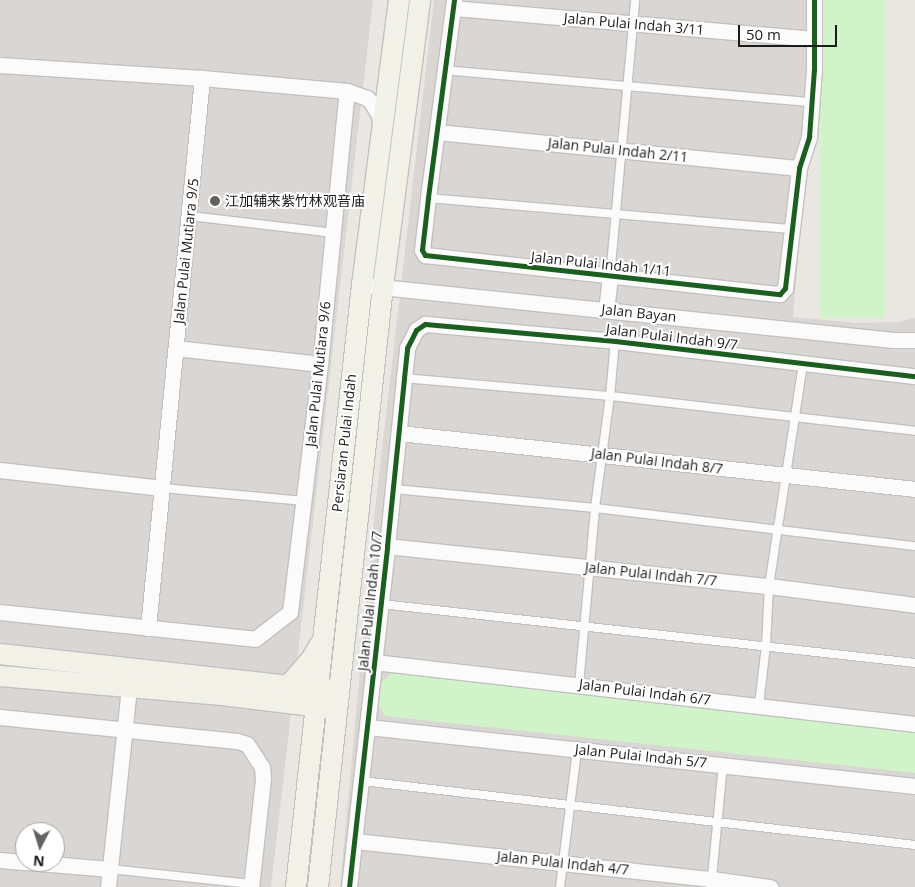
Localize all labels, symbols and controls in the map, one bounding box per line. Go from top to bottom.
street label: Jalan Pulai Indah 3/11 [563,9,705,39]
scale bar [740,15,839,47]
text: 50 m [746,24,781,44]
street label: Jalan Pulai Indah 2/11 [547,134,689,166]
street label: Jalan Pulai Mutiara 9/5 [170,177,202,325]
place label: 江加辅来紫竹林观音庙 [225,193,365,209]
marker: 江加辅来紫竹林观音庙 [209,195,221,207]
street label: Jalan Pulai Indah 1/11 [530,248,672,280]
street label: Jalan Pulai Mutiara 9/6 [302,300,334,448]
street label: Jalan Bayan [601,301,677,325]
street label: Jalan Pulai Indah 9/7 [605,321,739,353]
street label: Persiaran Pulai Indah [328,373,360,513]
street label: Jalan Pulai Indah 8/7 [590,445,724,477]
street label: Jalan Pulai Indah 10/7 [354,530,386,672]
street label: Jalan Pulai Indah 7/7 [584,559,718,589]
street label: Jalan Pulai Indah 6/7 [578,676,712,708]
street label: Jalan Pulai Indah 5/7 [574,741,708,771]
north arrow [15,822,65,872]
street label: Jalan Pulai Indah 4/7 [496,848,630,878]
text: N [32,851,45,871]

